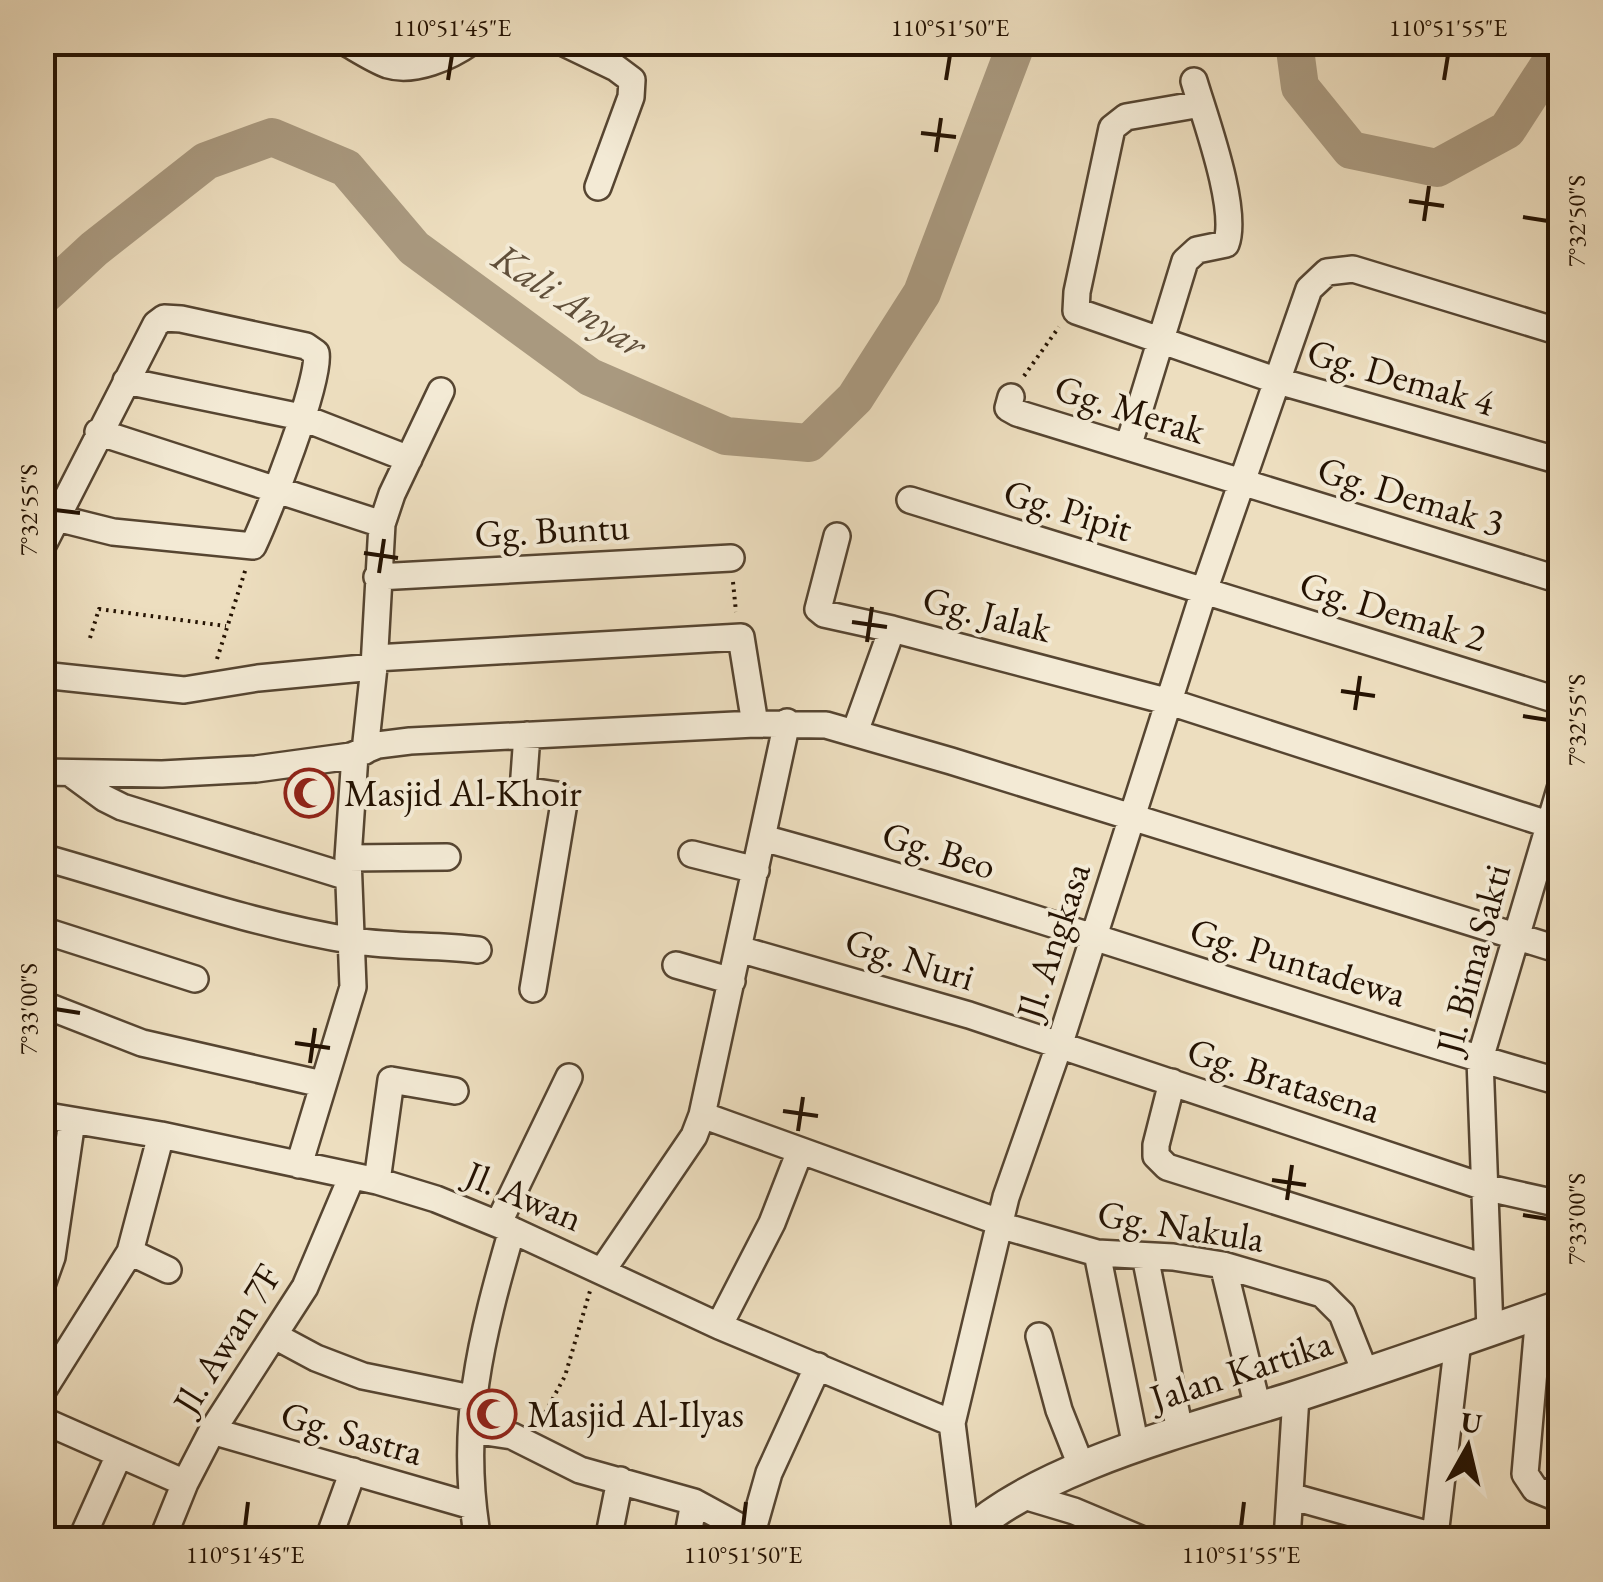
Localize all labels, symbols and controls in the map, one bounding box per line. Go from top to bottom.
text: 110°51'45"E [393,11,511,43]
text: 110°51'50"E [891,11,1009,43]
text: 110°51'55"E [1389,11,1507,43]
text: 7°32'50"S [1560,175,1592,267]
water label: Kali Anyar [482,230,659,370]
street label: Gg. Demak 4 [1302,326,1501,427]
street label: Gg. Merak [1049,362,1212,455]
street label: Gg. Demak 3 [1312,444,1510,547]
text: 7°32'55"S [12,464,44,556]
street label: Gg. Pipit [998,467,1138,552]
street label: Gg. Buntu [473,501,631,558]
street label: Gg. Demak 2 [1294,559,1492,662]
street label: Gg. Jalak [918,574,1058,653]
text: 7°32'55"S [1560,674,1592,766]
mosque icon: Masjid Al-Khoir [283,767,335,819]
place label: Masjid Al-Khoir [344,768,582,817]
street label: Gg. Beo [876,809,1002,890]
street label: Jl. Angkasa [1003,856,1101,1028]
street label: Jl. Bima Sakti [1423,859,1521,1062]
street label: Gg. Puntadewa [1184,905,1413,1018]
street label: Gg. Nuri [840,916,981,1001]
text: 7°33'00"S [12,963,44,1055]
street label: Gg. Bratasena [1181,1025,1388,1134]
street label: Jl. Awan [455,1148,590,1242]
text: 7°33'00"S [1560,1173,1592,1265]
street label: Gg. Nakula [1094,1188,1269,1263]
street label: Jl. Awan 7F [160,1255,292,1425]
street label: Jalan Kartika [1141,1317,1339,1423]
mosque icon: Masjid Al-Ilyas [466,1388,518,1440]
street label: Gg. Sastra [275,1389,430,1476]
place label: Masjid Al-Ilyas [527,1389,744,1438]
north arrow [1418,1397,1518,1497]
text: U [1459,1403,1484,1442]
text: 110°51'45"E [186,1538,304,1570]
text: 110°51'50"E [684,1538,802,1570]
text: 110°51'55"E [1182,1538,1300,1570]

